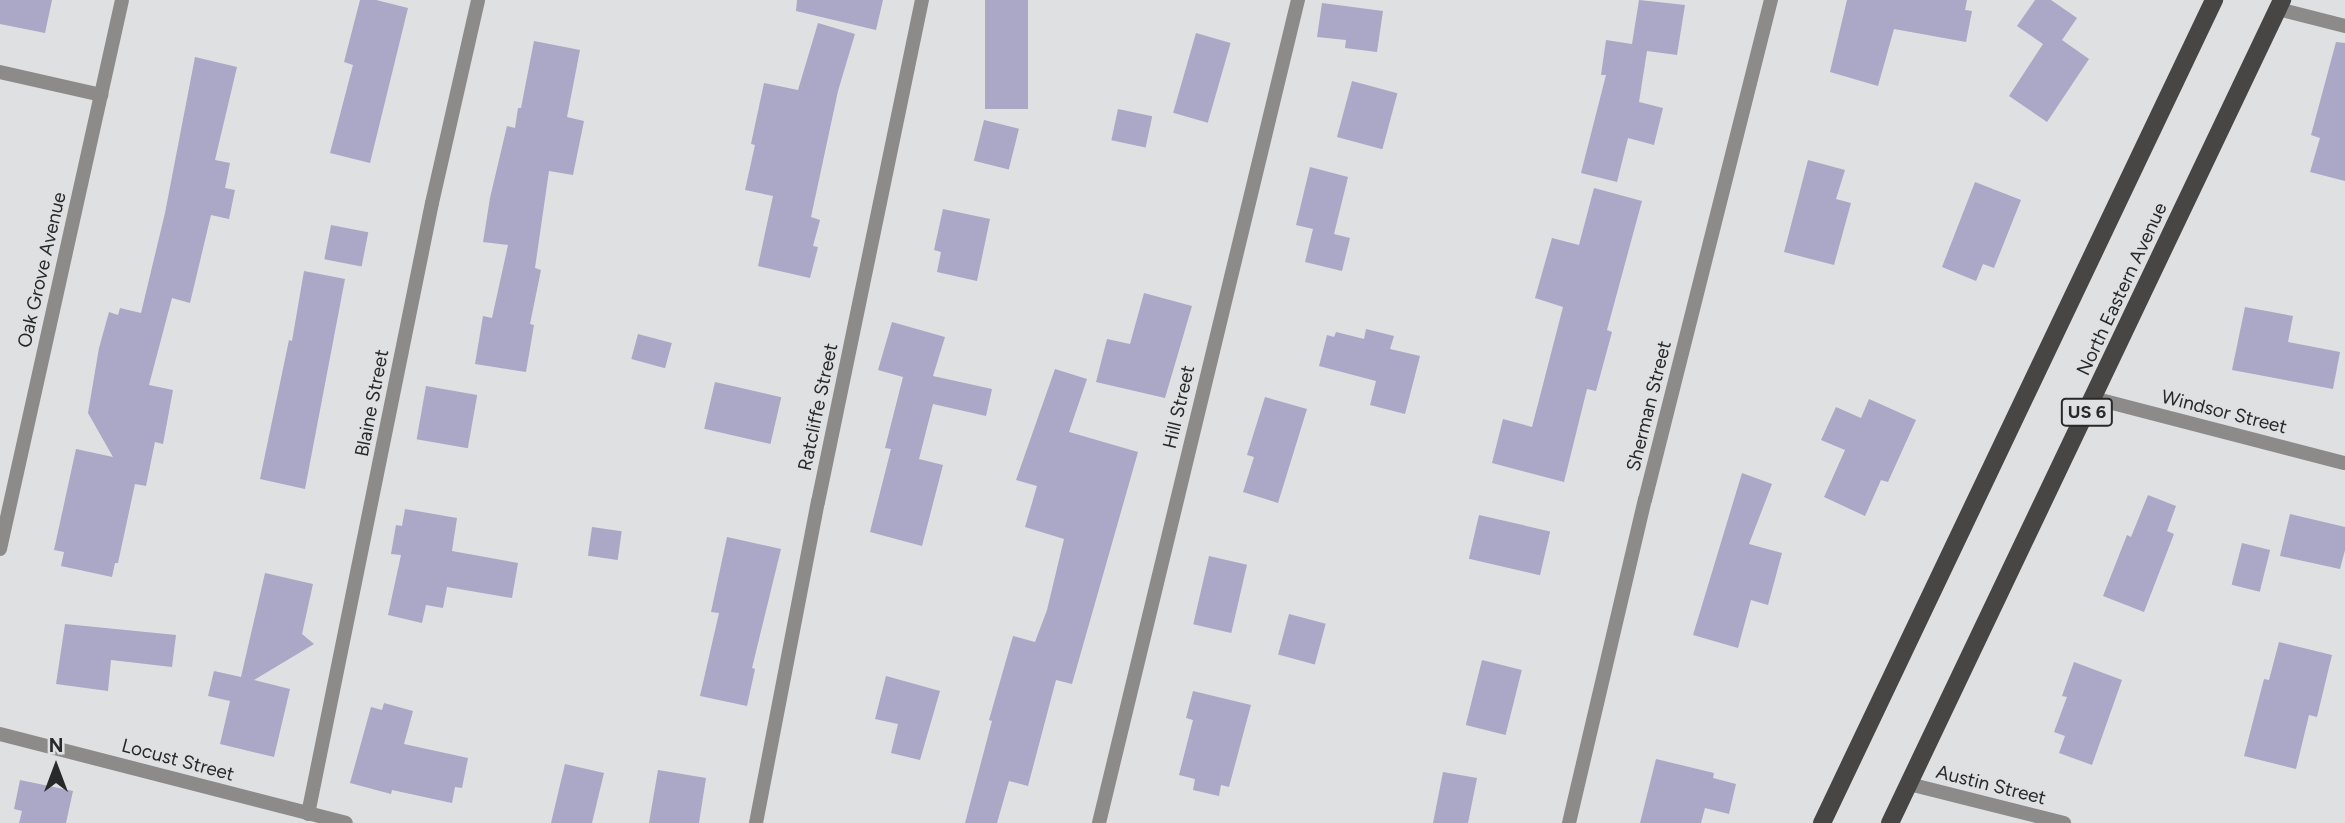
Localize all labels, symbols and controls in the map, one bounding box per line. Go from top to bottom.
street label: Oak Grove Avenue [13,190,71,350]
street label: North Eastern Avenue [2072,199,2172,379]
street label: Sherman Street [1622,339,1676,473]
street label: Ratcliffe Street [793,341,843,473]
street label: Blaine Street [350,347,394,459]
street label: Hill Street [1158,363,1200,451]
street label: Windsor Street [2159,385,2289,439]
road number: US 6 [2061,398,2113,426]
north arrow [21,732,91,802]
text: N [49,734,63,757]
street label: Locust Street [119,734,237,786]
street label: Austin Street [1934,760,2048,810]

